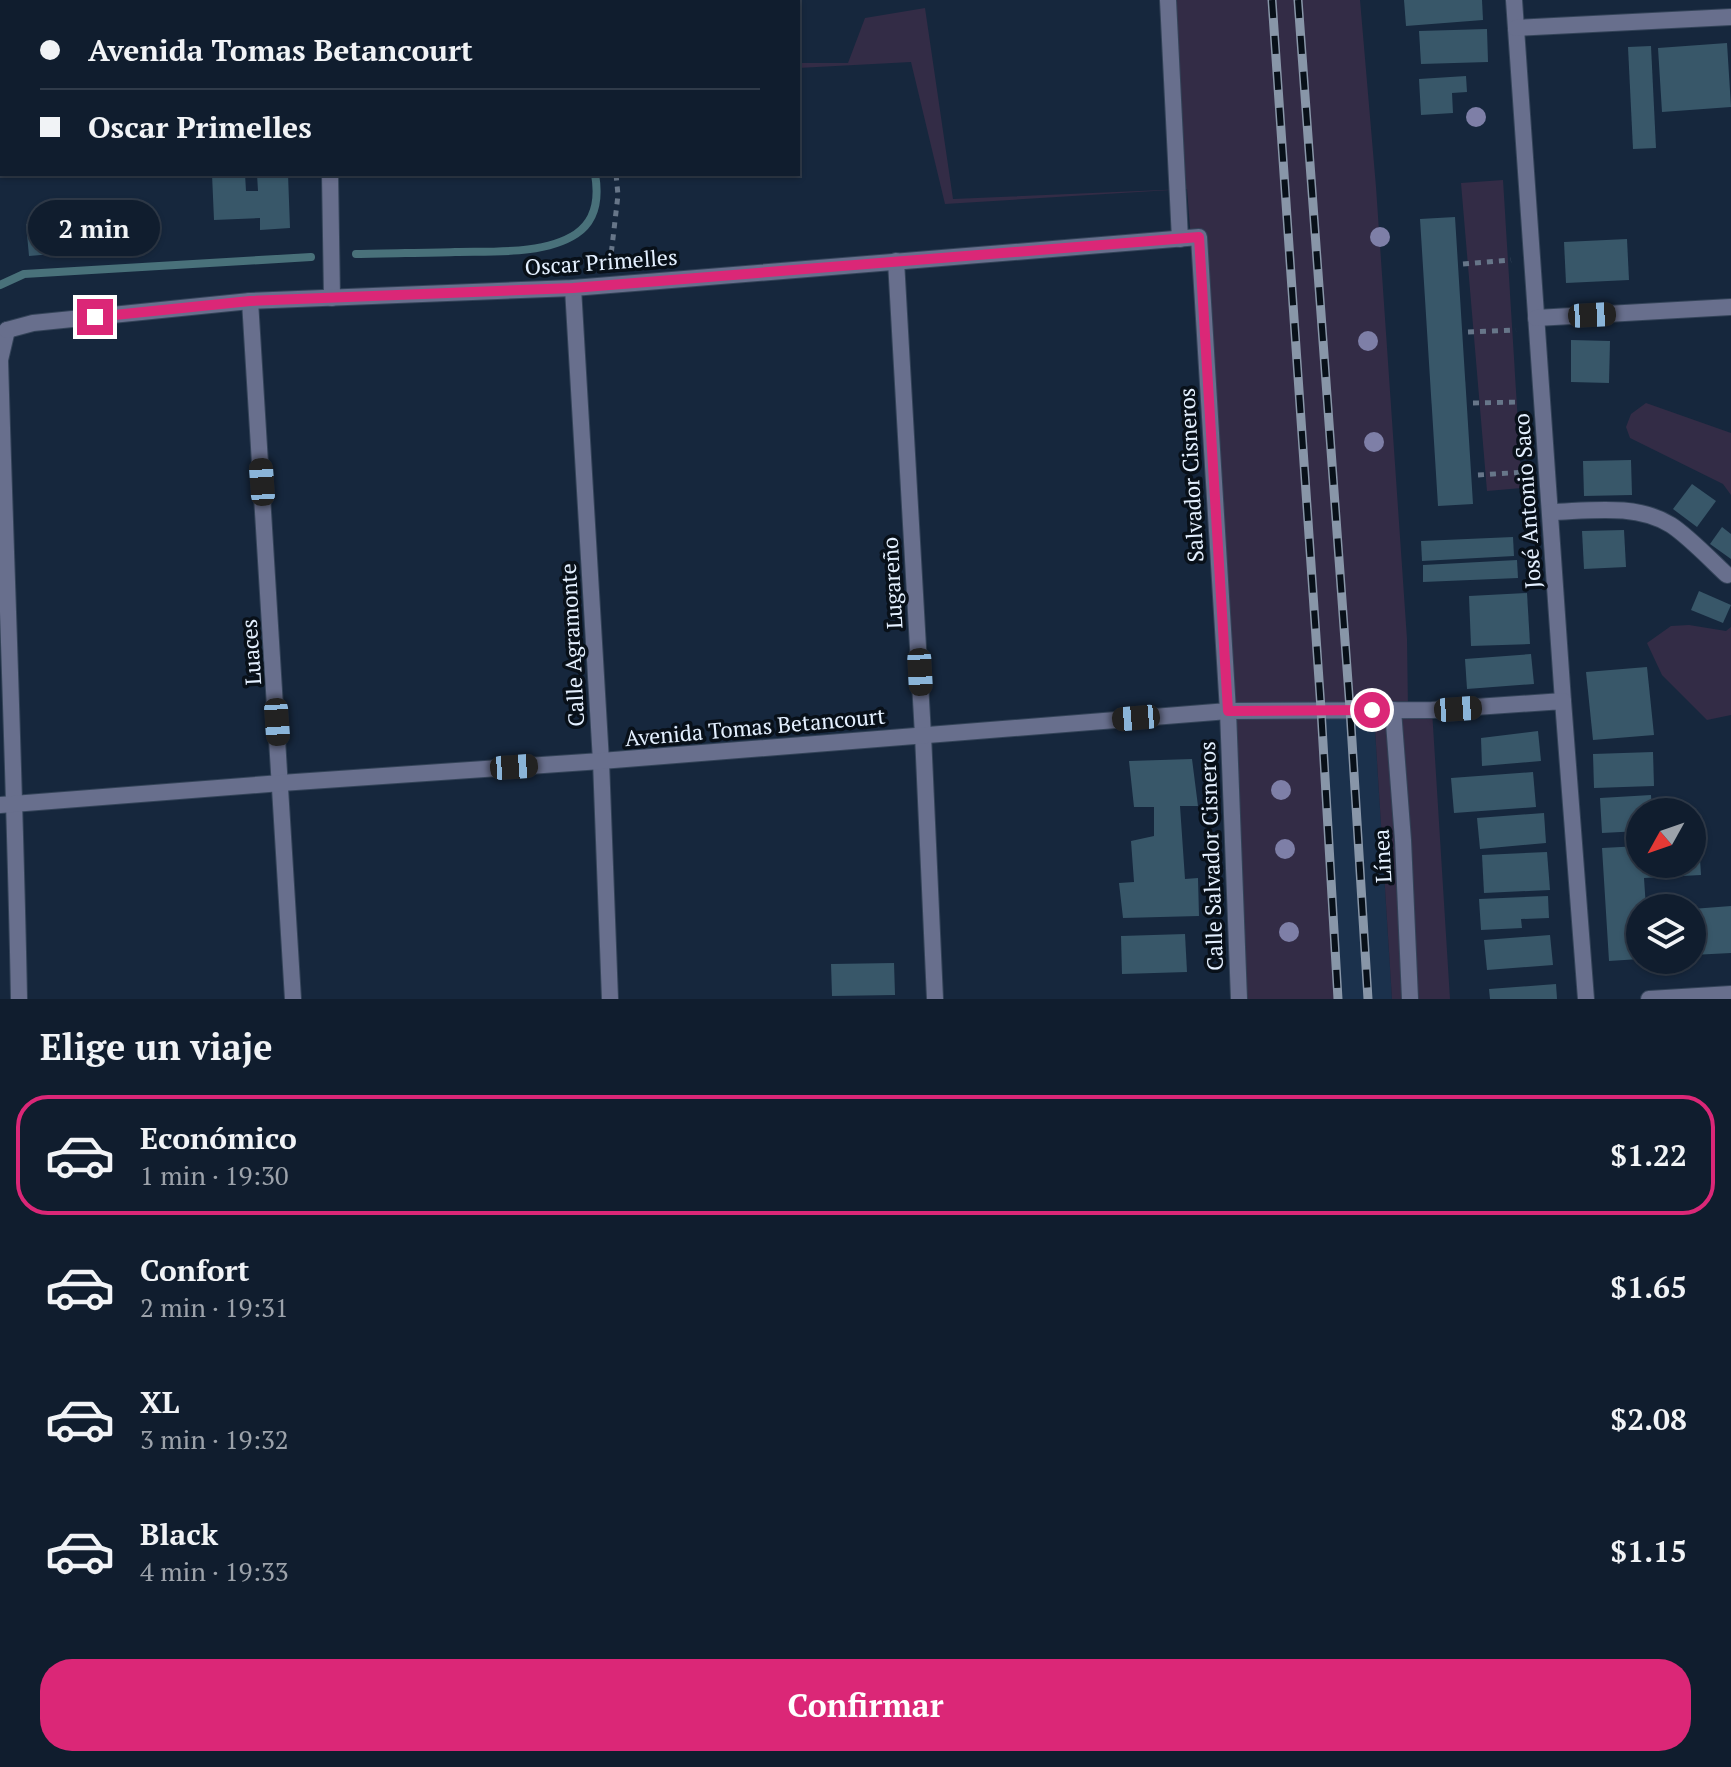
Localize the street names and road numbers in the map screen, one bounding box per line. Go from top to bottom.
street label: Oscar Primelles [524,242,678,281]
street label: Salvador Cisneros [1171,387,1210,563]
street label: José Antonio Saco [1506,412,1547,590]
street label: Lugareño [875,536,908,630]
street label: Calle Agramonte [553,563,590,727]
street label: Luaces [234,618,267,686]
street label: Avenida Tomas Betancourt [624,701,886,752]
street label: Calle Salvador Cisneros [1192,741,1229,971]
street label: Línea [1366,828,1397,884]

